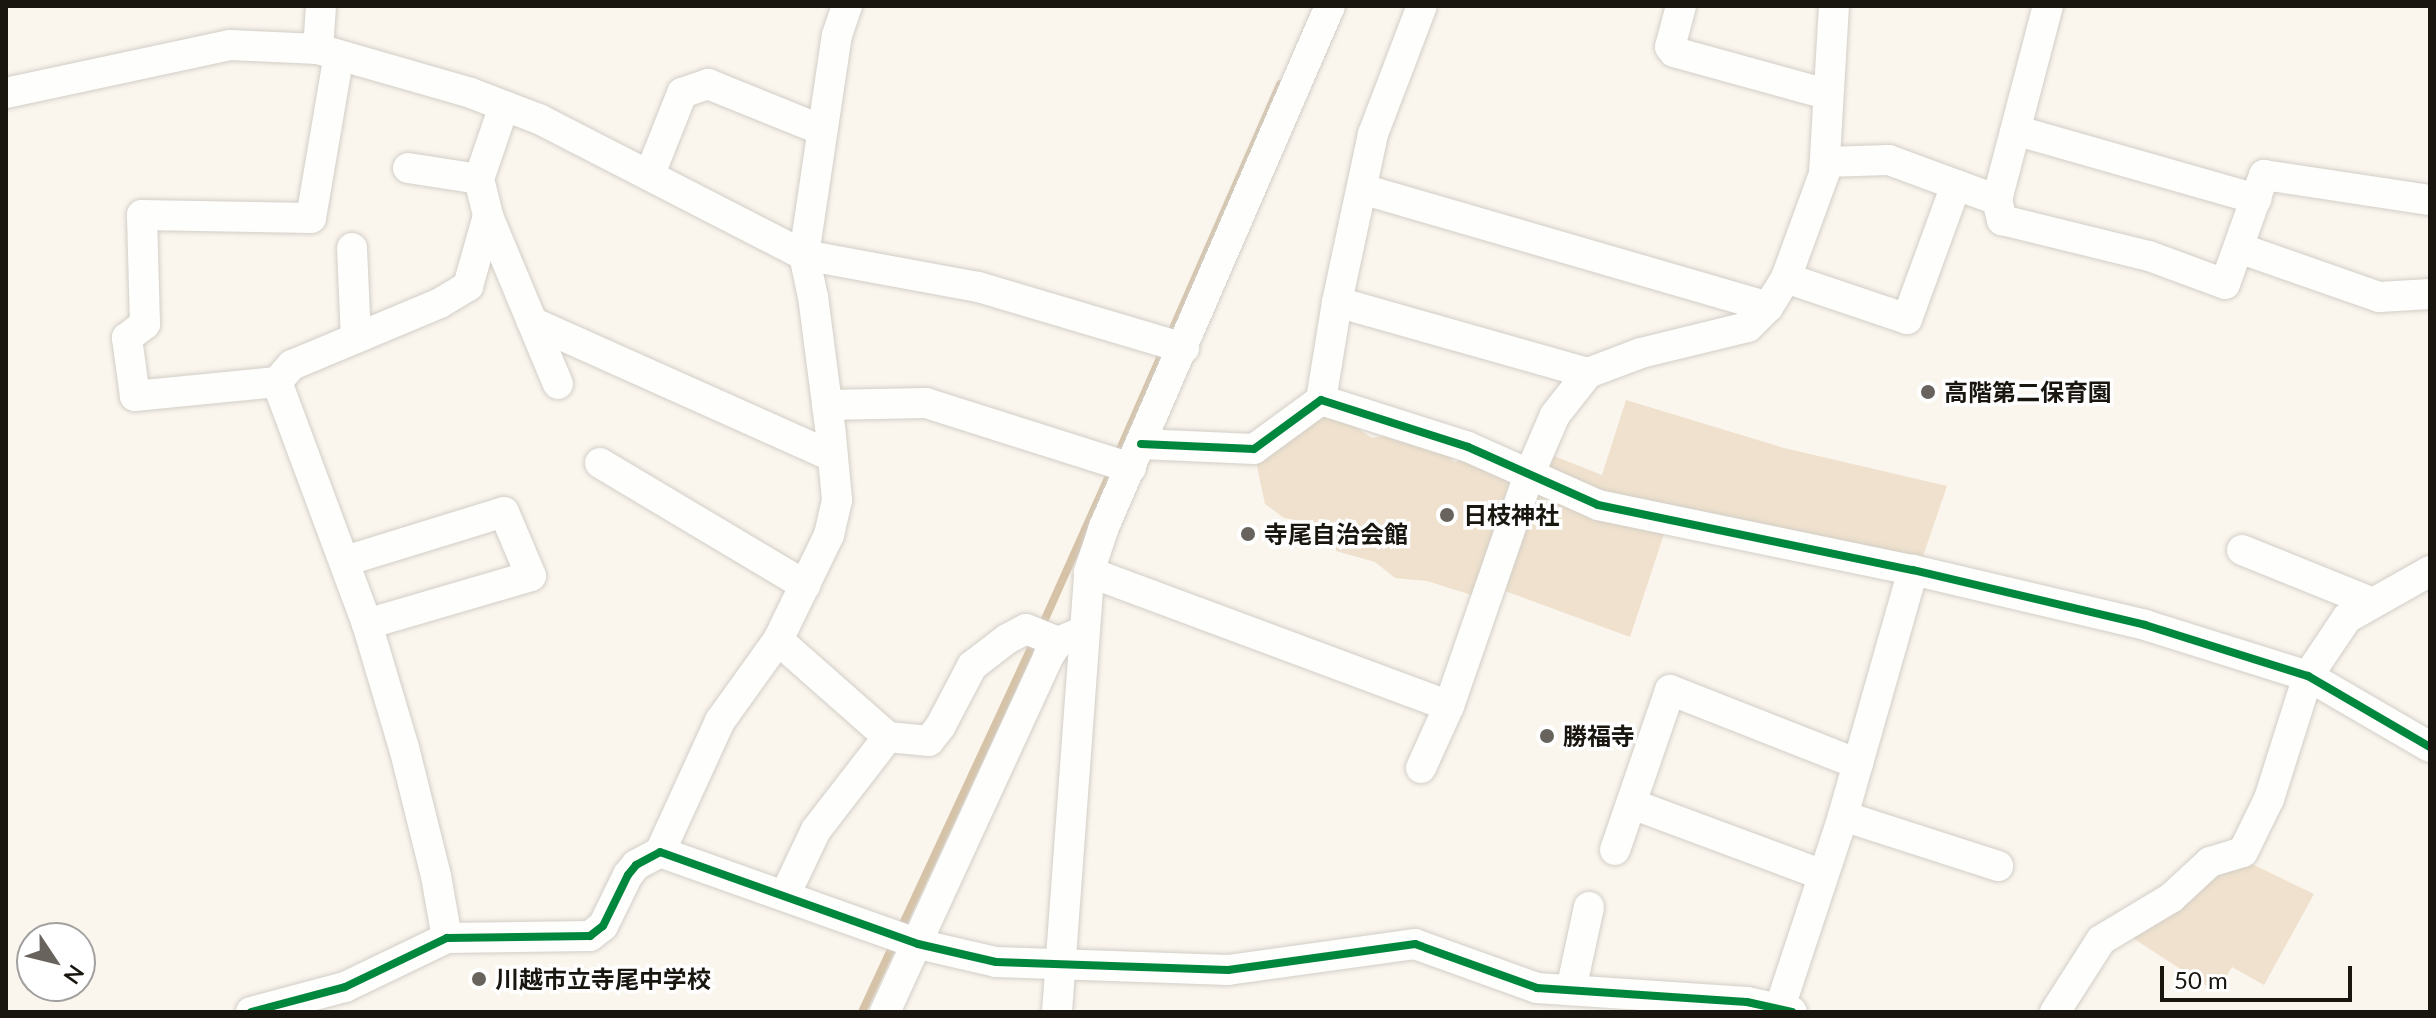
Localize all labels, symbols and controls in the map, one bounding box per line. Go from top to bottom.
place label: 高階第二保育園 [1944,378,2112,406]
marker: 高階第二保育園 [1919,383,1937,401]
place label: 日枝神社 [1463,501,1559,529]
marker: 日枝神社 [1438,506,1456,524]
place label: 寺尾自治会館 [1264,520,1408,548]
marker: 寺尾自治会館 [1239,525,1257,543]
place label: 勝福寺 [1563,722,1635,750]
marker: 勝福寺 [1538,727,1556,745]
north arrow [16,922,96,1002]
scale bar [2164,950,2356,1000]
text: N [59,960,90,990]
place label: 川越市立寺尾中学校 [495,965,711,993]
text: 50 m [2174,965,2228,994]
marker: 川越市立寺尾中学校 [470,970,488,988]

